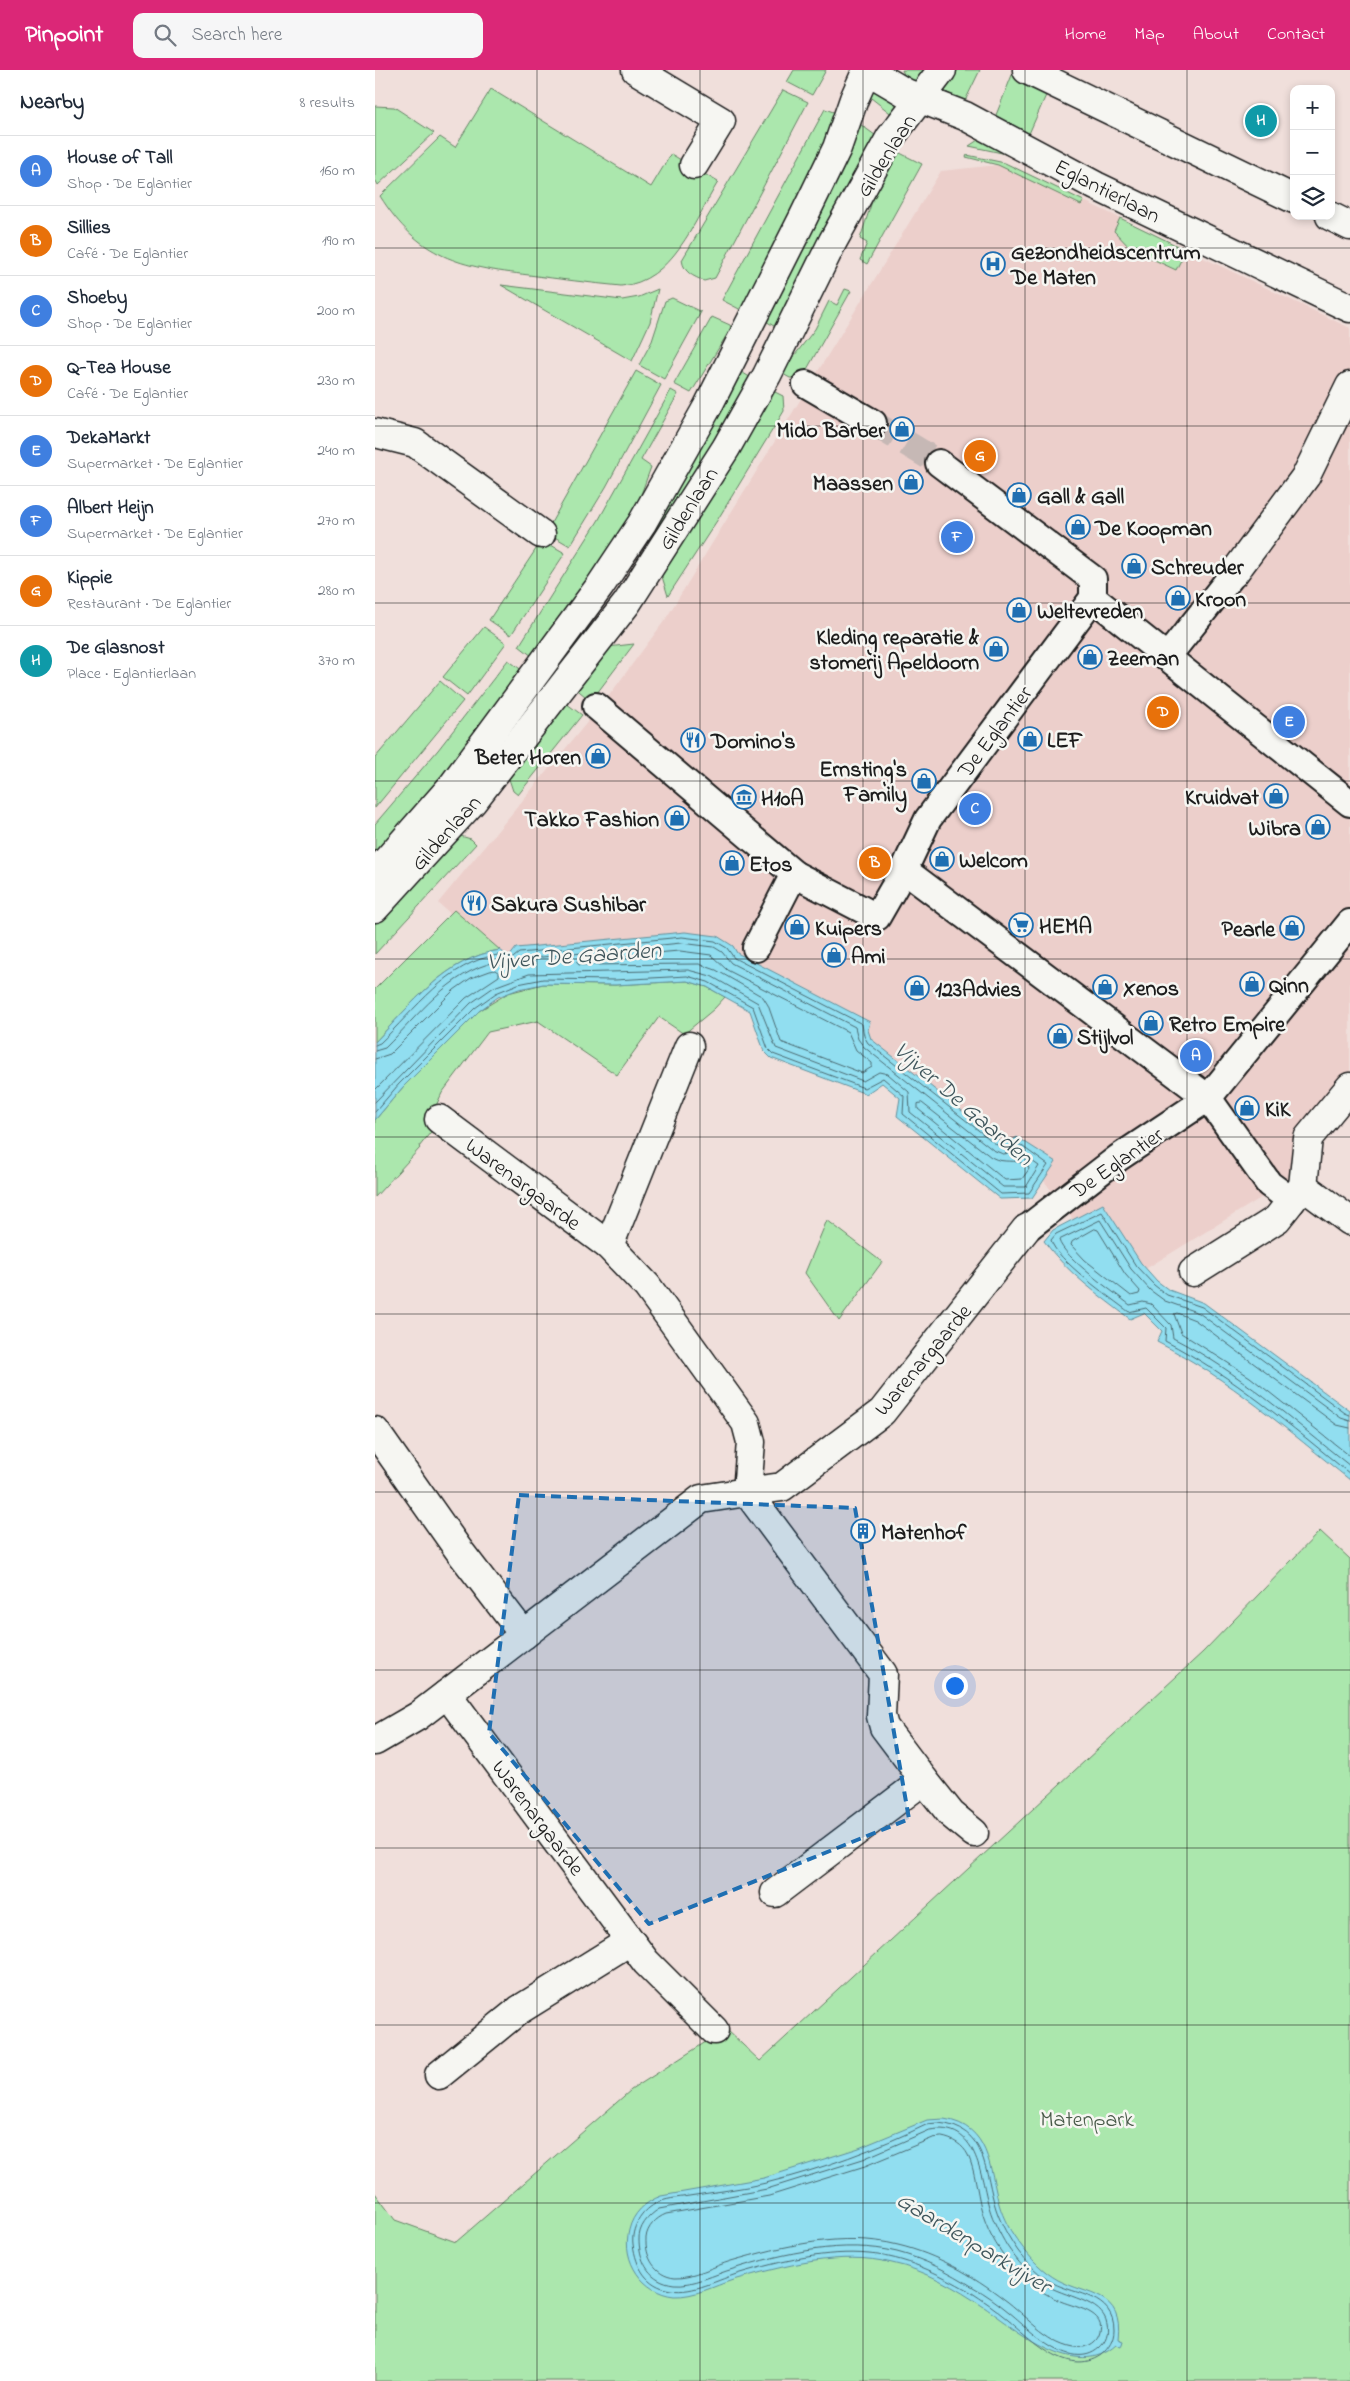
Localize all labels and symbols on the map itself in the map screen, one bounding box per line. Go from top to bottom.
pin: H [1245,102,1277,140]
street label: Gildenlaan [849,109,926,204]
street label: Eglantierlaan [1048,152,1165,234]
place label: Gezondheidscentrum De Maten [1010,238,1201,295]
hospital icon: Gezondheidscentrum De Maten [980,251,1006,277]
place label: Mido Barber [777,416,886,448]
shop icon: Mido Barber [889,416,915,442]
pin: G [964,437,996,475]
street label: Gildenlaan [651,462,728,557]
place label: Maassen [813,469,893,501]
shop icon: Maassen [898,469,924,495]
shop icon: Gall & Gall [1006,482,1032,508]
place label: Gall & Gall [1037,482,1124,514]
shop icon: De Koopman [1065,514,1091,540]
place label: De Koopman [1094,514,1212,546]
pin: F [941,518,973,556]
shop icon: Schreuder [1121,553,1147,579]
place label: Schreuder [1151,553,1245,585]
shop icon: Kroon [1165,585,1191,611]
place label: Kroon [1195,585,1246,617]
shop icon: Weltevreden [1006,597,1032,623]
place label: Weltevreden [1037,597,1143,629]
place label: Kleding reparatie & stomerij Apeldoorn [809,623,980,680]
shop icon: Kleding reparatie & stomerij Apeldoorn [983,636,1009,662]
shop icon: Zeeman [1077,644,1103,670]
place label: Zeeman [1107,644,1179,676]
street label: De Eglantier [950,680,1043,787]
pin: D [1147,693,1179,731]
pin: E [1273,703,1305,741]
shop icon: LEF [1017,726,1043,752]
place label: LEF [1047,726,1083,758]
restaurant icon: Domino's [680,727,706,753]
place label: Domino's [710,727,795,759]
place label: Beter Horen [474,743,581,775]
shop icon: Beter Horen [585,743,611,769]
place label: Ernsting's Family [819,755,907,813]
shop icon: Ernsting's Family [911,768,937,794]
place label: Kruidvat [1185,783,1260,815]
shop icon: Kruidvat [1263,783,1289,809]
museum icon: H10A [731,784,757,810]
place label: H10A [761,784,804,816]
street label: Gildenlaan [404,789,490,879]
pin: C [959,790,991,828]
place label: Takko Fashion [524,805,659,837]
shop icon: Takko Fashion [664,805,690,831]
place label: Wibra [1249,814,1301,846]
shop icon: Wibra [1305,814,1331,840]
pin: B [859,844,891,882]
shop icon: Welcom [929,846,955,872]
place label: Welcom [959,846,1028,878]
shop icon: Etos [719,850,745,876]
place label: Etos [749,850,792,882]
restaurant icon: Sakura Sushibar [461,890,487,916]
place label: Sakura Sushibar [491,890,647,922]
supermarket icon: HEMA [1008,912,1034,938]
place label: HEMA [1039,912,1092,944]
shop icon: Kuipers [784,914,810,940]
place label: Kuipers [815,914,882,946]
place label: Pearle [1221,915,1276,947]
shop icon: Pearle [1279,915,1305,941]
water label: Vijver De Gaarden [486,934,664,981]
shop icon: Ami [821,942,847,968]
place label: Ami [851,942,886,974]
shop icon: Qinn [1239,971,1265,997]
place label: Qinn [1269,971,1309,1003]
shop icon: Xenos [1092,974,1118,1000]
place label: Xenos [1123,974,1179,1006]
shop icon: 123Advies [904,975,930,1001]
place label: 123Advies [935,975,1021,1007]
shop icon: Retro Empire [1138,1010,1164,1036]
place label: Retro Empire [1169,1010,1286,1042]
shop icon: Stijlvol [1047,1023,1073,1049]
place label: Stijlvol [1077,1023,1134,1055]
water label: Vijver De Gaarden [885,1034,1041,1176]
pin: A [1180,1037,1212,1075]
shop icon: KiK [1234,1095,1260,1121]
place label: KiK [1265,1095,1292,1127]
street label: De Eglantier [1063,1120,1172,1210]
street label: Warenargaarde [457,1131,587,1241]
street label: Warenargaarde [868,1298,982,1425]
building icon: Matenhof [850,1518,876,1544]
place label: Matenhof [881,1518,967,1550]
your location [942,1673,968,1699]
street label: Warenargaarde [482,1754,591,1884]
park label: Matenpark [1040,2105,1134,2137]
water label: Gaardenparkvijver [889,2184,1059,2306]

